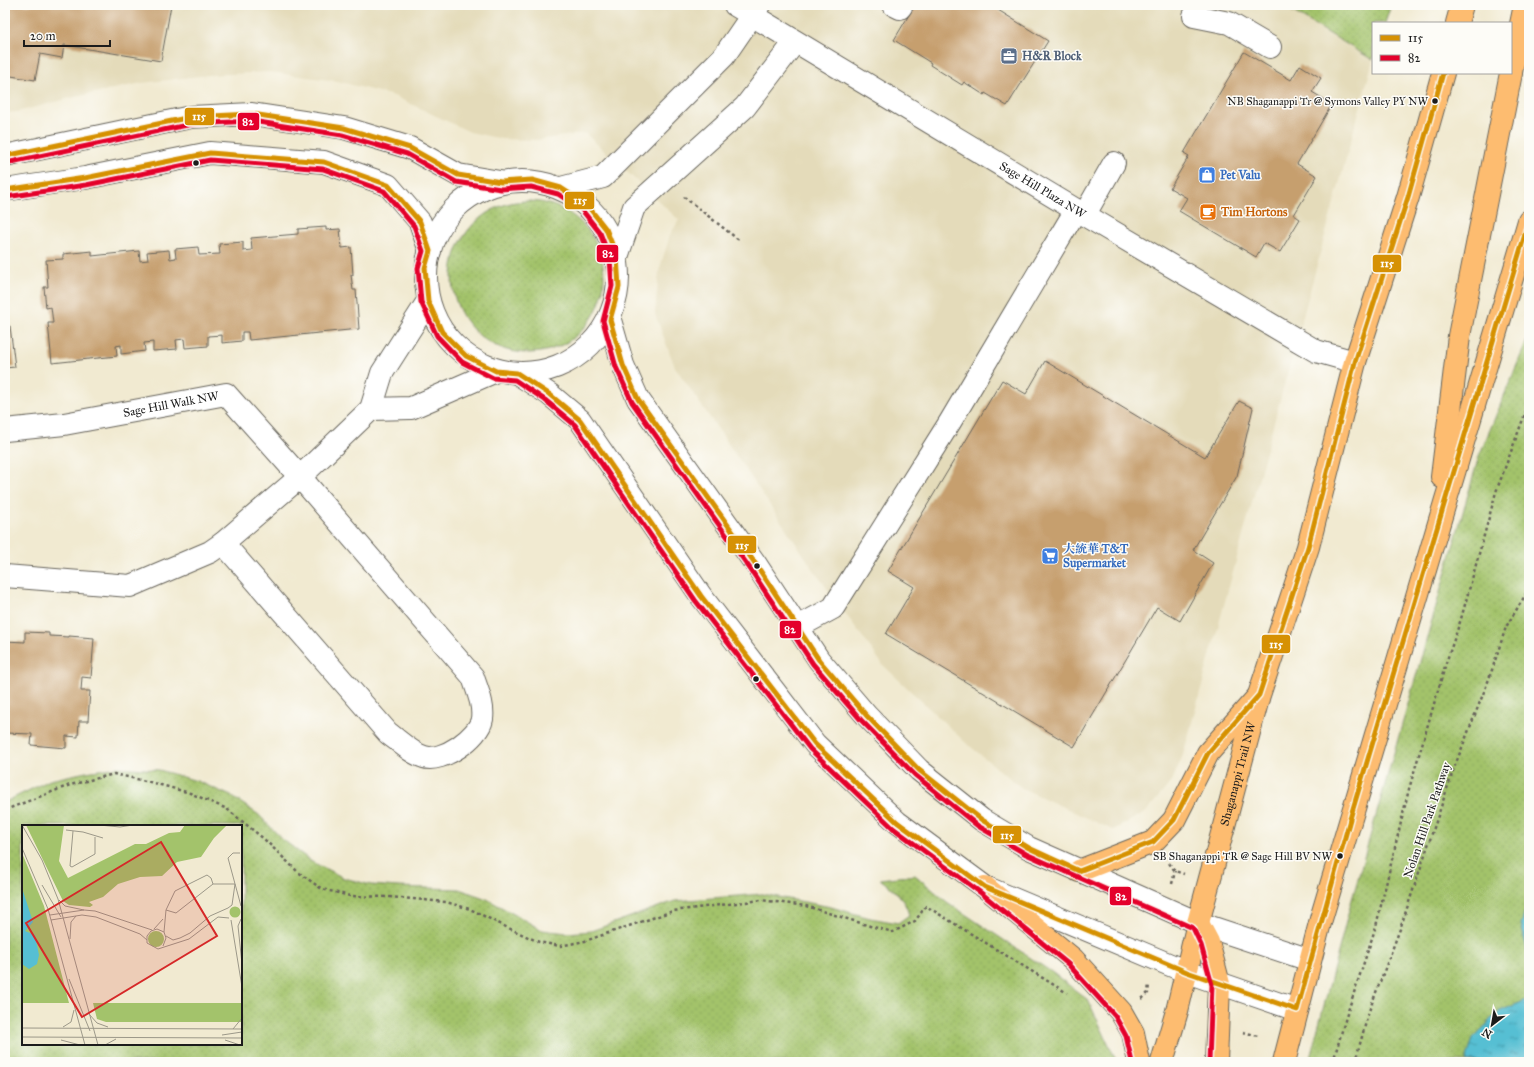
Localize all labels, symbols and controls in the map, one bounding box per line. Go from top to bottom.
scale bar [24,22,110,48]
legend [1372,22,1512,74]
text: 20 m [30,29,56,43]
text: 115 [1408,31,1423,45]
office icon: H&R Block [999,46,1019,66]
place label: H&R Block [1022,49,1082,63]
text: 82 [1408,51,1420,65]
place label: NB Shaganappi Tr @ Symons Valley PY NW [1227,95,1429,108]
marker: NB Shaganappi Tr @ Symons Valley PY NW [1430,96,1440,106]
line badge: 115 [184,107,215,126]
text: 115 [192,110,207,123]
line badge: 82 [237,112,260,131]
text: 82 [242,115,254,128]
unlabelled marker [191,158,201,168]
street label: Sage Hill Plaza NW [997,159,1089,221]
shop icon: Pet Valu [1197,165,1217,185]
place label: Pet Valu [1220,168,1261,182]
line badge: 115 [564,191,595,210]
text: 115 [573,194,588,207]
cafe icon: Tim Hortons [1198,202,1218,222]
place label: Tim Hortons [1220,205,1288,219]
line badge: 82 [596,244,619,263]
text: 82 [602,247,614,260]
line badge: 115 [1372,254,1402,273]
text: 115 [1380,257,1395,270]
street label: Sage Hill Walk NW [122,388,220,420]
line badge: 115 [727,535,757,554]
text: 115 [735,539,750,552]
place label: 大統華 T&T Supermarket [1063,542,1129,571]
supermarket icon: 大統華 T&T Supermarket [1040,546,1060,566]
unlabelled marker [752,561,762,571]
line badge: 82 [779,620,802,639]
text: 82 [784,623,796,636]
line badge: 115 [1261,634,1291,654]
text: 115 [1269,638,1284,651]
unlabelled marker [751,674,761,684]
street label: Shaganappi Trail NW [1217,720,1259,827]
street label: Nolan Hill Park Pathway [1401,760,1453,880]
inset map [22,825,242,1045]
line badge: 115 [992,825,1022,844]
text: 115 [1000,829,1015,842]
place label: SB Shaganappi TR @ Sage Hill BV NW [1153,850,1333,863]
marker: SB Shaganappi TR @ Sage Hill BV NW [1335,851,1345,861]
line badge: 82 [1109,886,1132,906]
text: 82 [1115,890,1127,903]
north arrow [1472,1005,1512,1045]
text: N [1479,1025,1494,1041]

